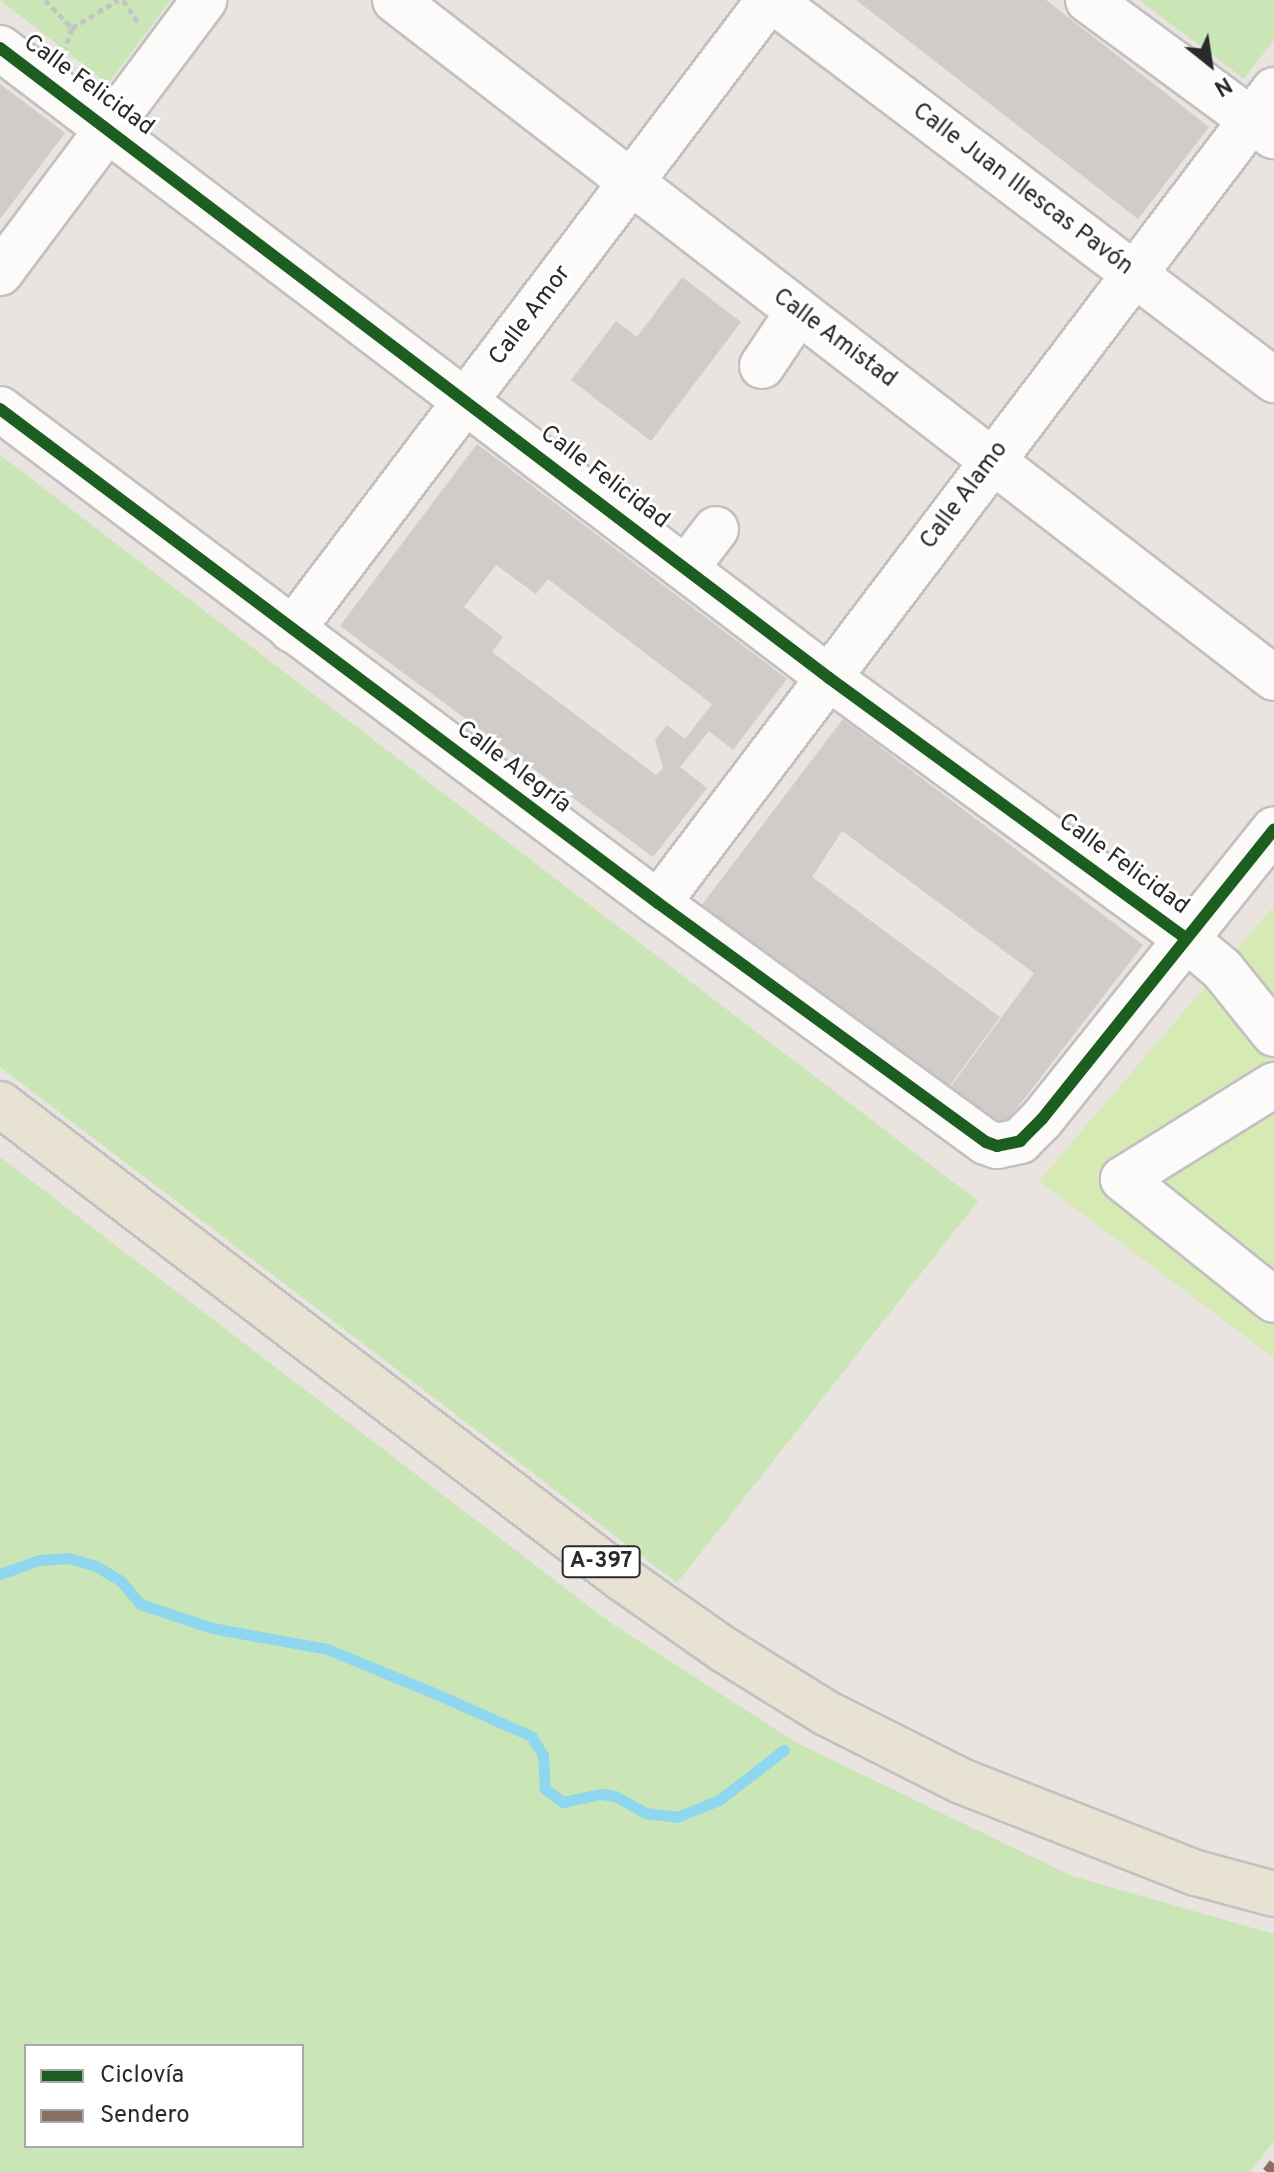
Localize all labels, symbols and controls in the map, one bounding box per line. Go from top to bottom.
north arrow [1170,24,1250,104]
street label: Calle Felicidad [17,29,159,143]
text: N [1209,70,1236,101]
street label: Calle Juan Illescas Pavón [906,98,1138,282]
street label: Calle Amor [484,260,578,372]
street label: Calle Amistad [766,283,902,395]
street label: Calle Felicidad [534,420,674,536]
street label: Calle Alamo [915,436,1015,556]
street label: Calle Alegría [450,715,576,821]
street label: Calle Felicidad [1052,808,1194,922]
road number: A-397 [561,1544,641,1580]
legend [24,2044,304,2148]
text: Ciclovía [100,2061,184,2091]
text: Sendero [100,2101,190,2131]

